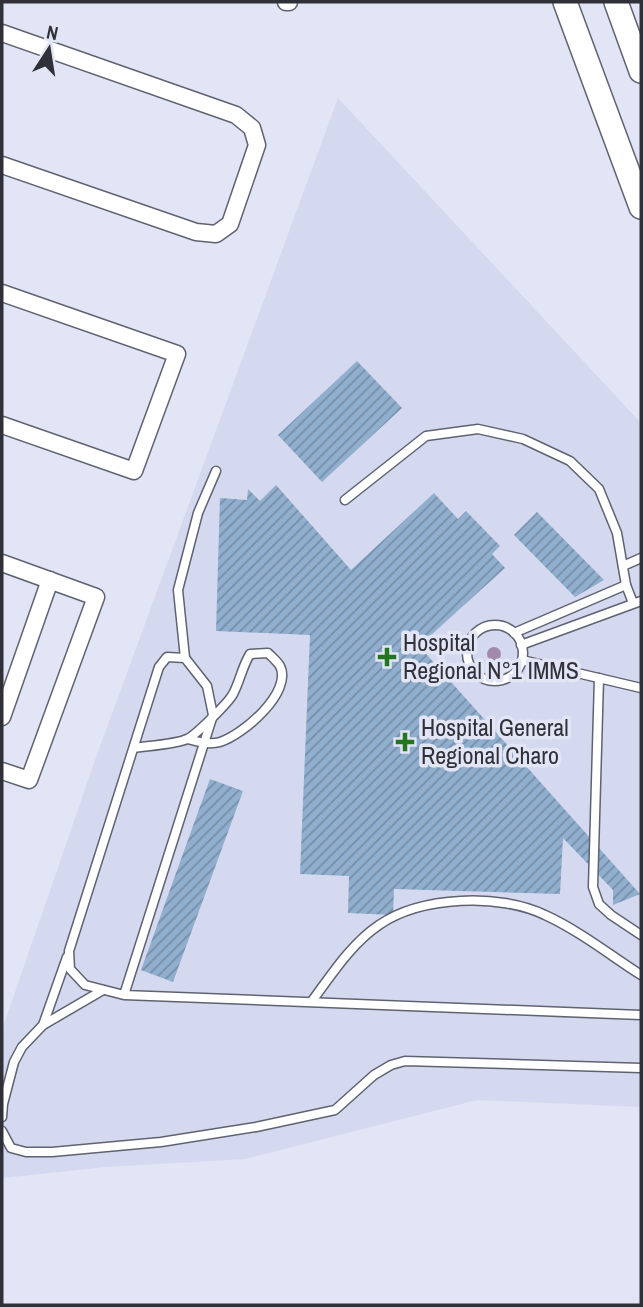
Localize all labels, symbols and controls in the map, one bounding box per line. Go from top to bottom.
north arrow [14,14,84,84]
text: N [44,18,61,46]
place label: Hospital Regional N°1 IMMS [403,626,579,686]
marker: Hospital Regional N°1 IMMS [377,647,397,667]
place label: Hospital General Regional Charo [421,711,569,771]
marker: Hospital General Regional Charo [395,732,415,752]

